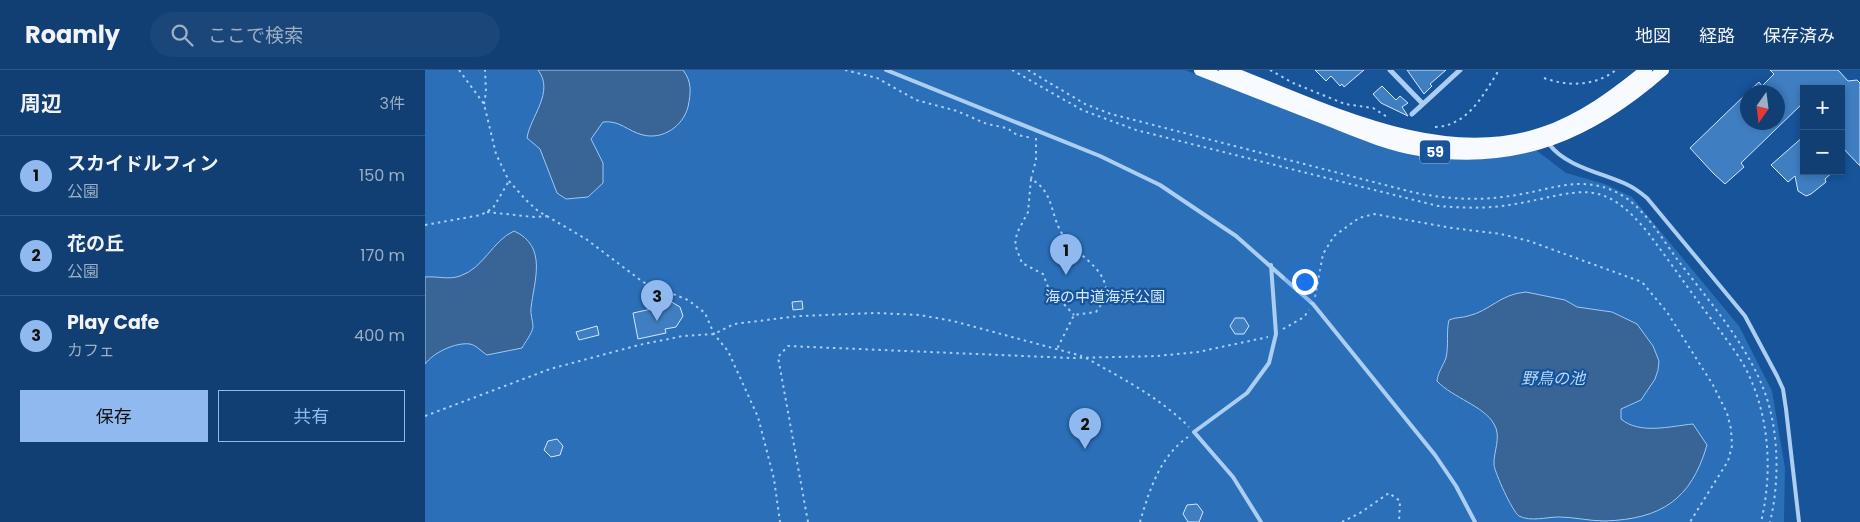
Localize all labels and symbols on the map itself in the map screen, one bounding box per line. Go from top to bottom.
north arrow [1740,85,1785,130]
road number: 59 [1420,140,1450,164]
pin: 1 [1050,234,1082,275]
your location [1292,269,1318,295]
pin: 3 [641,280,673,321]
park label: 海の中道海浜公園 [1045,286,1165,307]
water label: 野鳥の池 [1521,367,1587,390]
pin: 2 [1069,408,1101,449]

